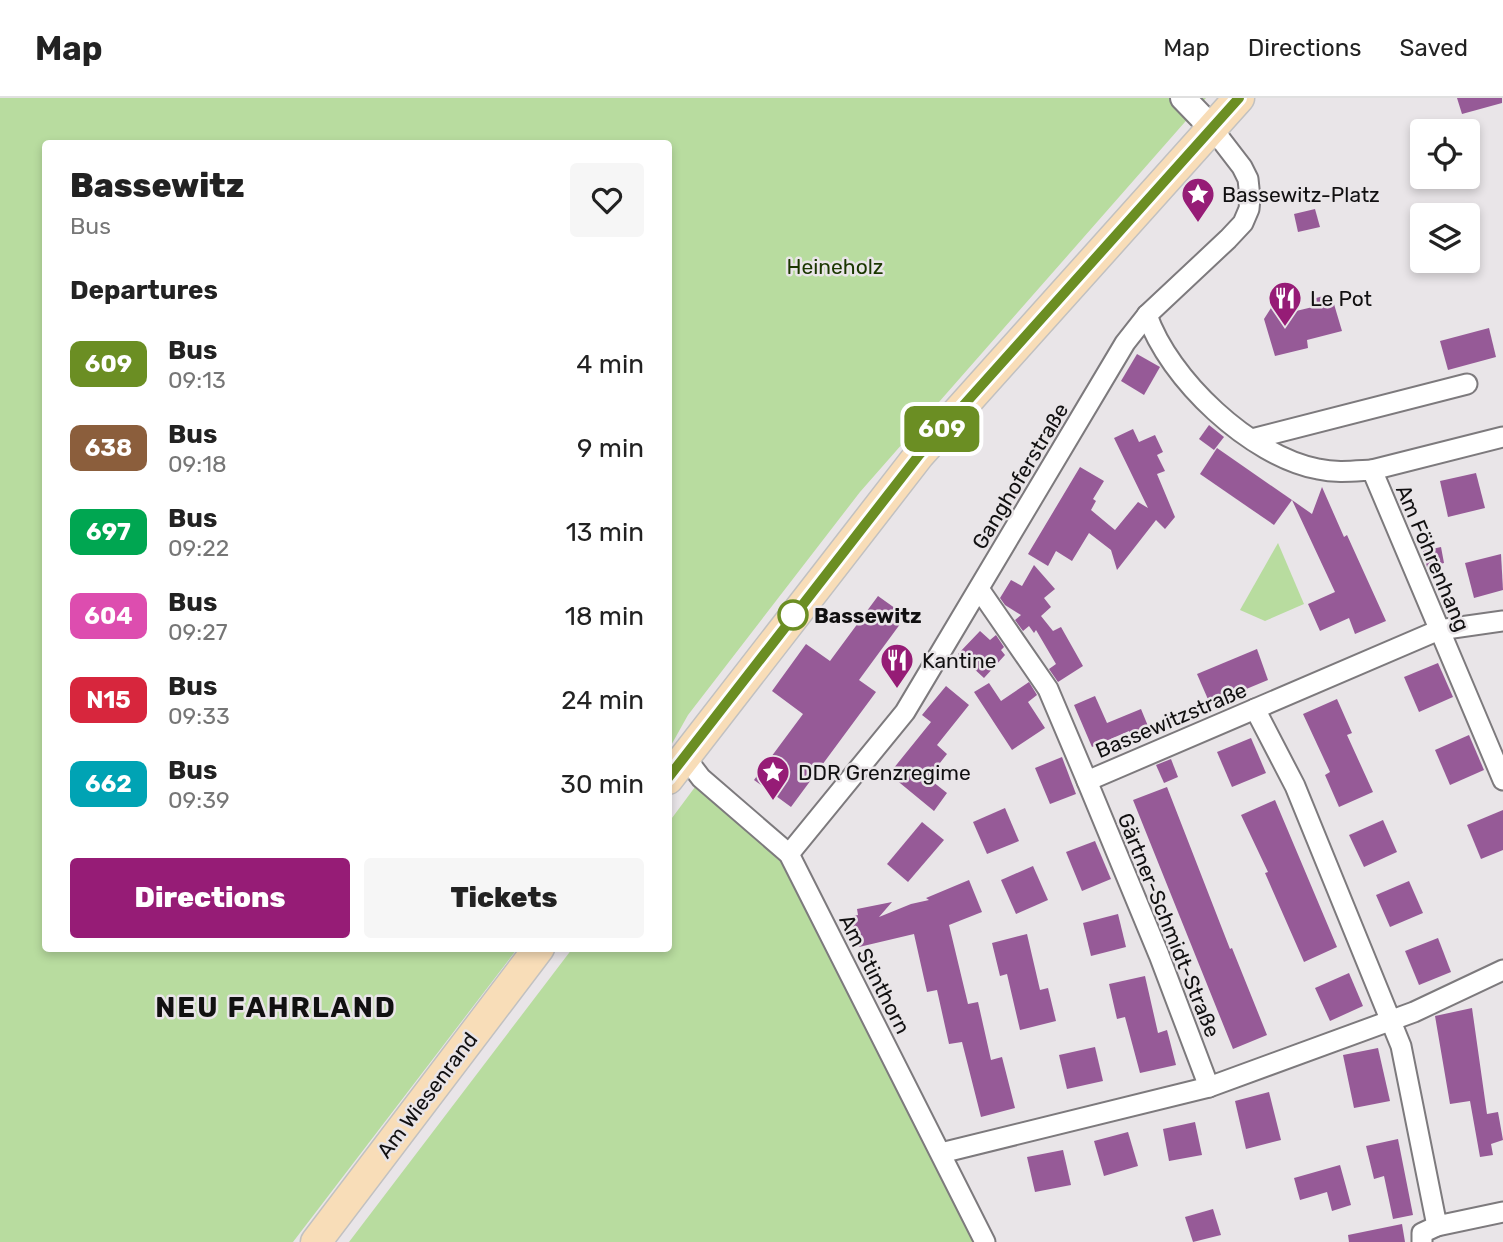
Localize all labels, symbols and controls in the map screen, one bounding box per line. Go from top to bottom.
text: Map [35,29,103,68]
text: Map [1163,34,1210,62]
text: Directions [1248,34,1361,62]
text: Saved [1399,34,1468,62]
map controls [1410,119,1480,273]
button: locate [1410,119,1480,189]
button: heart [570,163,644,237]
text: Bassewitz [70,166,245,205]
place icon: Bassewitz-Platz [1179,175,1217,224]
place label: Bassewitz-Platz [1222,182,1380,207]
button: layers [1410,203,1480,273]
text: Bus [70,212,111,240]
park label: Heineholz [787,254,883,279]
text: Departures [70,275,218,306]
restaurant icon: Le Pot [1266,279,1304,328]
place label: Le Pot [1310,286,1372,311]
text: Bus [168,335,217,366]
text: 4 min [576,349,644,380]
text: 609 [85,350,132,378]
text: 09:13 [168,366,226,394]
street label: Ganghoferstraße [967,398,1073,554]
line badge: 609 [902,406,982,452]
text: 609 [918,415,966,443]
text: Bus [168,419,217,450]
text: 9 min [577,433,644,464]
text: 638 [85,434,132,462]
text: 09:18 [168,450,227,478]
street label: Am Föhrenhang [1391,481,1475,635]
text: Bus [168,503,217,534]
text: 13 min [566,517,644,548]
text: 697 [86,518,131,546]
text: 09:22 [168,534,229,562]
text: Bus [168,587,217,618]
marker: Bassewitz [778,600,808,630]
text: 18 min [565,601,644,632]
text: 604 [84,602,133,630]
place label: Bassewitz [814,603,922,628]
text: 09:27 [168,618,227,646]
restaurant icon: Kantine [878,641,916,690]
place label: Kantine [922,648,996,673]
text: Bus [168,671,217,702]
street label: Bassewitzstraße [1092,677,1250,763]
text: 24 min [561,685,644,716]
text: N15 [86,686,131,714]
text: 09:33 [168,702,230,730]
place icon: DDR Grenzregime [754,753,792,802]
text: Bus [168,755,217,786]
place label: DDR Grenzregime [798,760,971,785]
text: 30 min [560,769,644,800]
text: 662 [85,770,132,798]
text: 09:39 [168,786,230,814]
street label: Gärtner-Schmidt-Straße [1112,809,1226,1041]
button: Directions [70,858,350,938]
button: Tickets [364,858,644,938]
street label: Am Stinthorn [834,910,916,1038]
district label: NEU FAHRLAND [155,991,397,1024]
street label: Am Wiesenrand [372,1027,482,1163]

